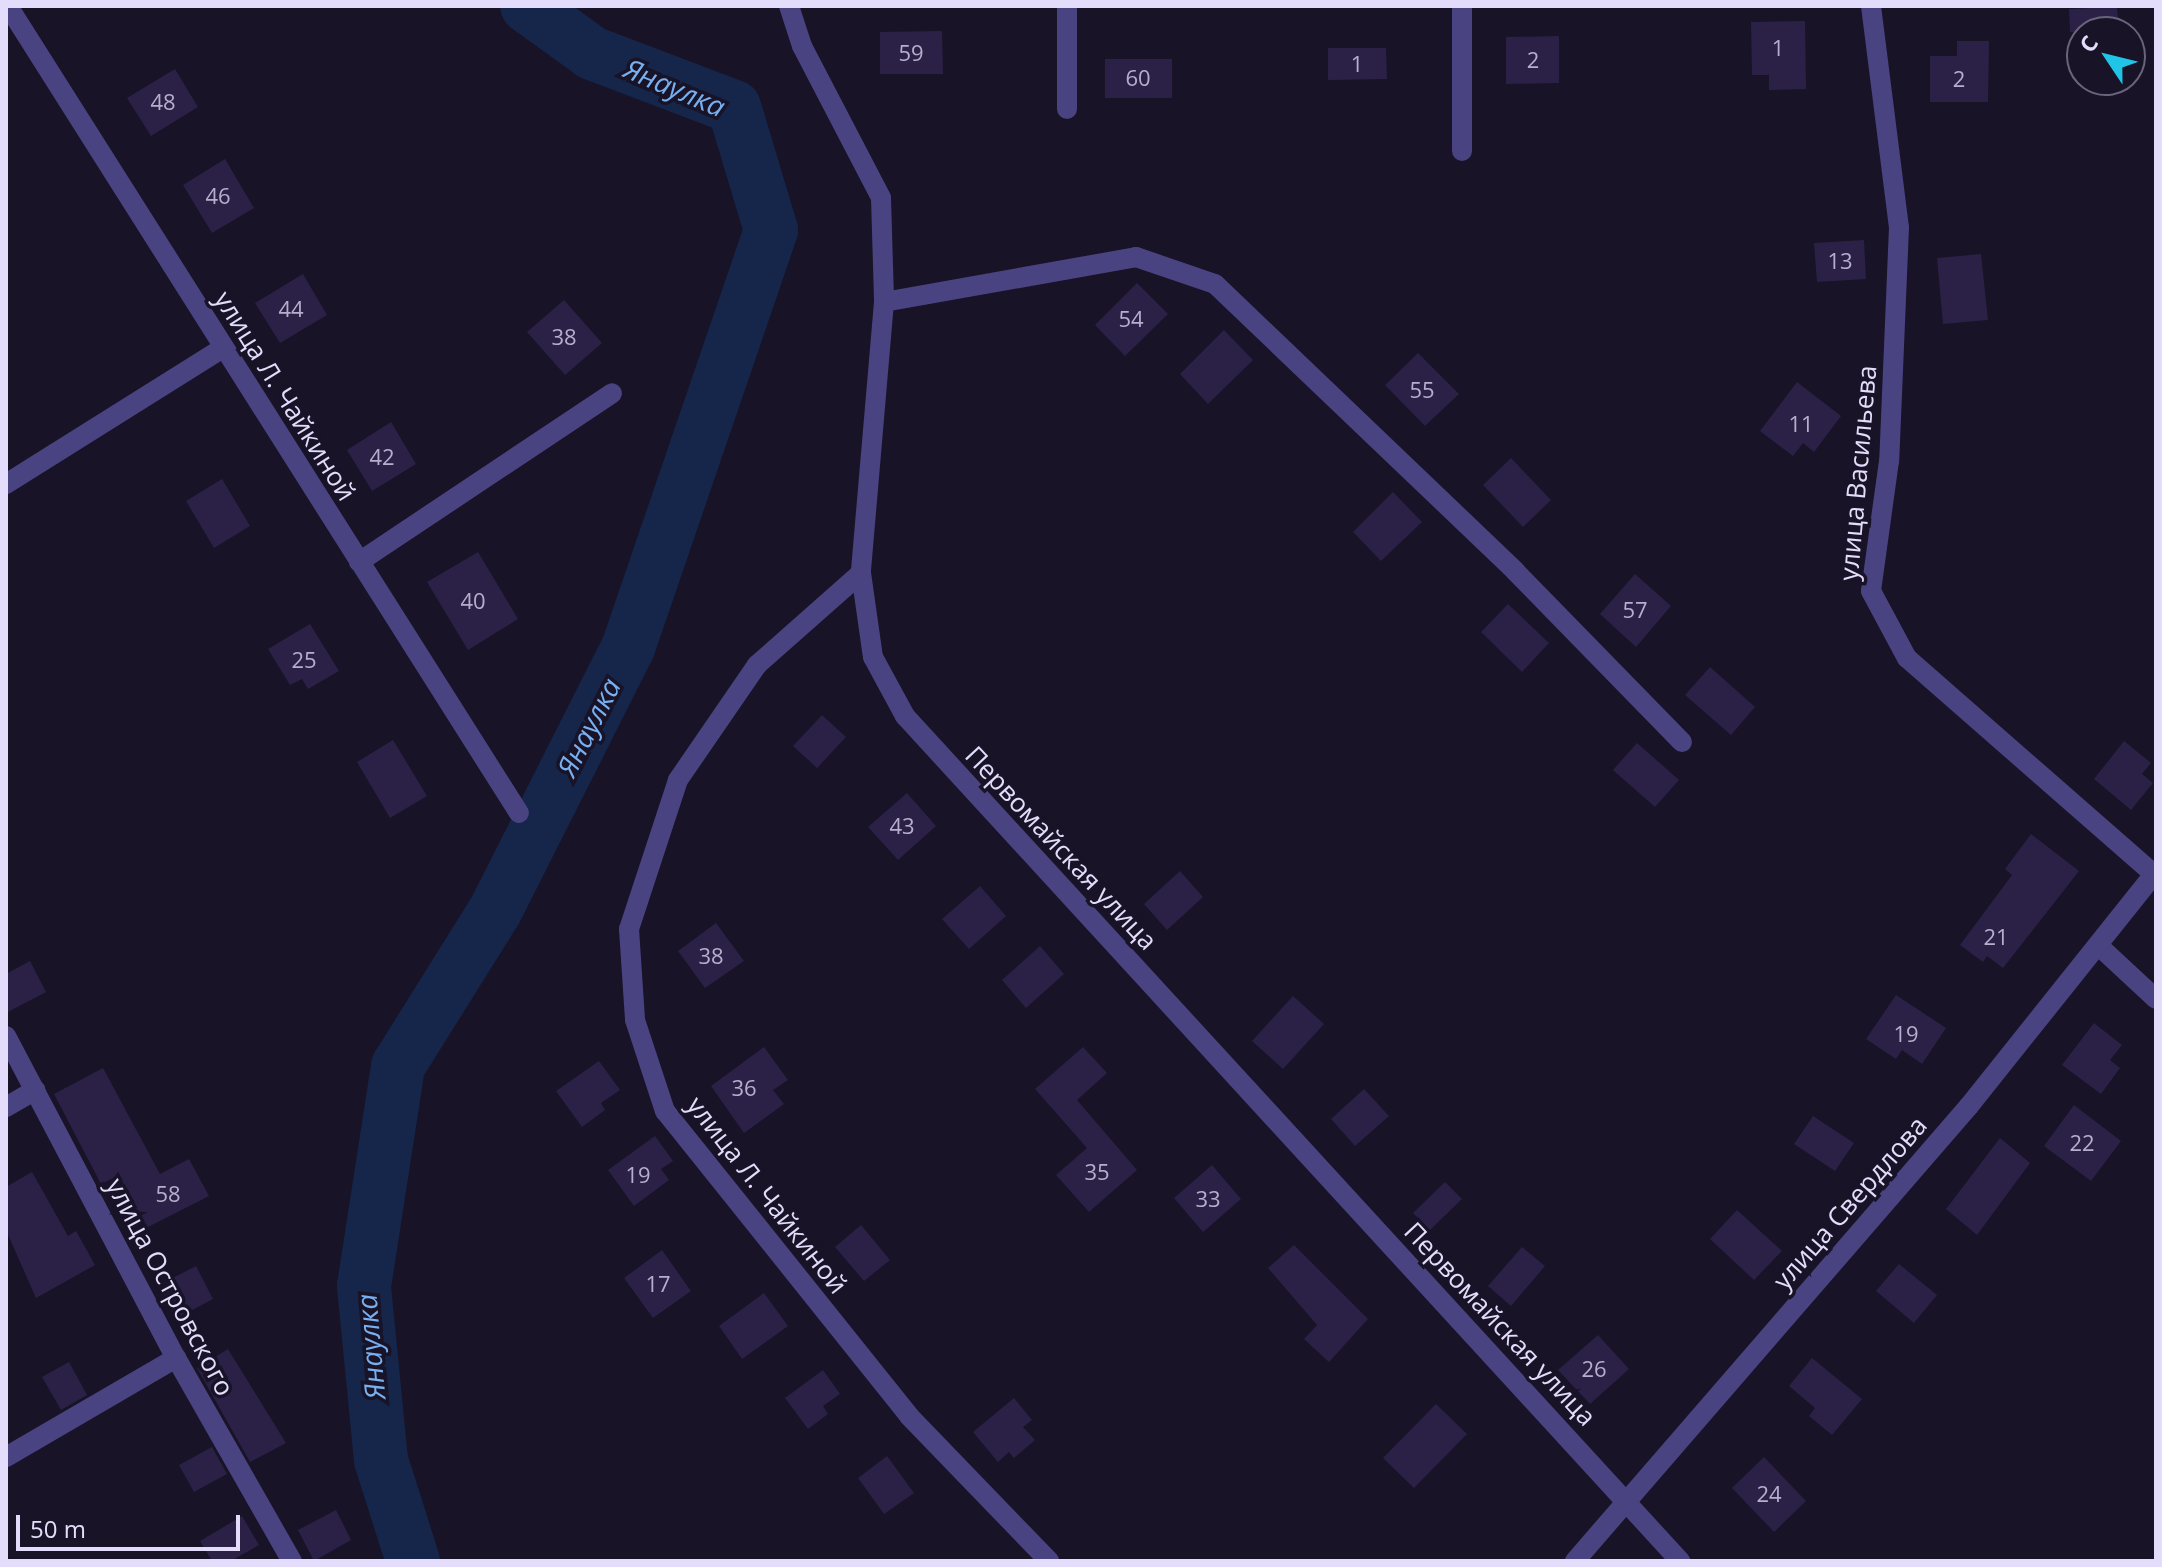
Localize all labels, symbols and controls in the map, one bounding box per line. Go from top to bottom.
north arrow [2066,16,2146,96]
text: С [2072,29,2104,58]
house number: 1 [1772,35,1784,61]
house number: 59 [898,40,924,66]
house number: 2 [1527,47,1539,73]
water label: Янаулка [620,51,730,123]
house number: 1 [1351,51,1363,77]
house number: 60 [1125,65,1151,91]
house number: 2 [1953,66,1965,92]
house number: 48 [150,89,176,115]
house number: 46 [205,183,231,209]
house number: 13 [1827,248,1853,274]
street label: улица Л. Чайкиной [208,285,362,507]
house number: 44 [278,296,304,322]
house number: 54 [1118,306,1144,332]
house number: 38 [551,324,577,350]
street label: улица Васильева [1833,364,1883,582]
house number: 55 [1409,377,1435,403]
house number: 11 [1788,411,1814,437]
house number: 42 [369,444,395,470]
house number: 40 [460,588,486,614]
house number: 57 [1622,597,1648,623]
house number: 25 [291,647,317,673]
water label: Янаулка [549,672,627,782]
street label: Первомайская улица [959,740,1163,956]
house number: 43 [889,813,915,839]
house number: 21 [1983,924,2009,950]
house number: 38 [698,943,724,969]
house number: 19 [1893,1021,1919,1047]
house number: 36 [731,1075,757,1101]
street label: улица Л. Чайкиной [680,1090,854,1300]
street label: улица Свердлова [1767,1110,1933,1296]
house number: 22 [2069,1130,2095,1156]
house number: 35 [1084,1159,1110,1185]
house number: 19 [625,1162,651,1188]
street label: улица Островского [99,1173,241,1401]
house number: 58 [155,1181,181,1207]
house number: 33 [1195,1186,1221,1212]
street label: Первомайская улица [1398,1216,1602,1432]
house number: 17 [645,1271,671,1297]
water label: Янаулка [349,1293,391,1401]
house number: 26 [1581,1356,1607,1382]
house number: 24 [1756,1481,1782,1507]
scale bar [20,1499,244,1549]
text: 50 m [30,1512,86,1545]

